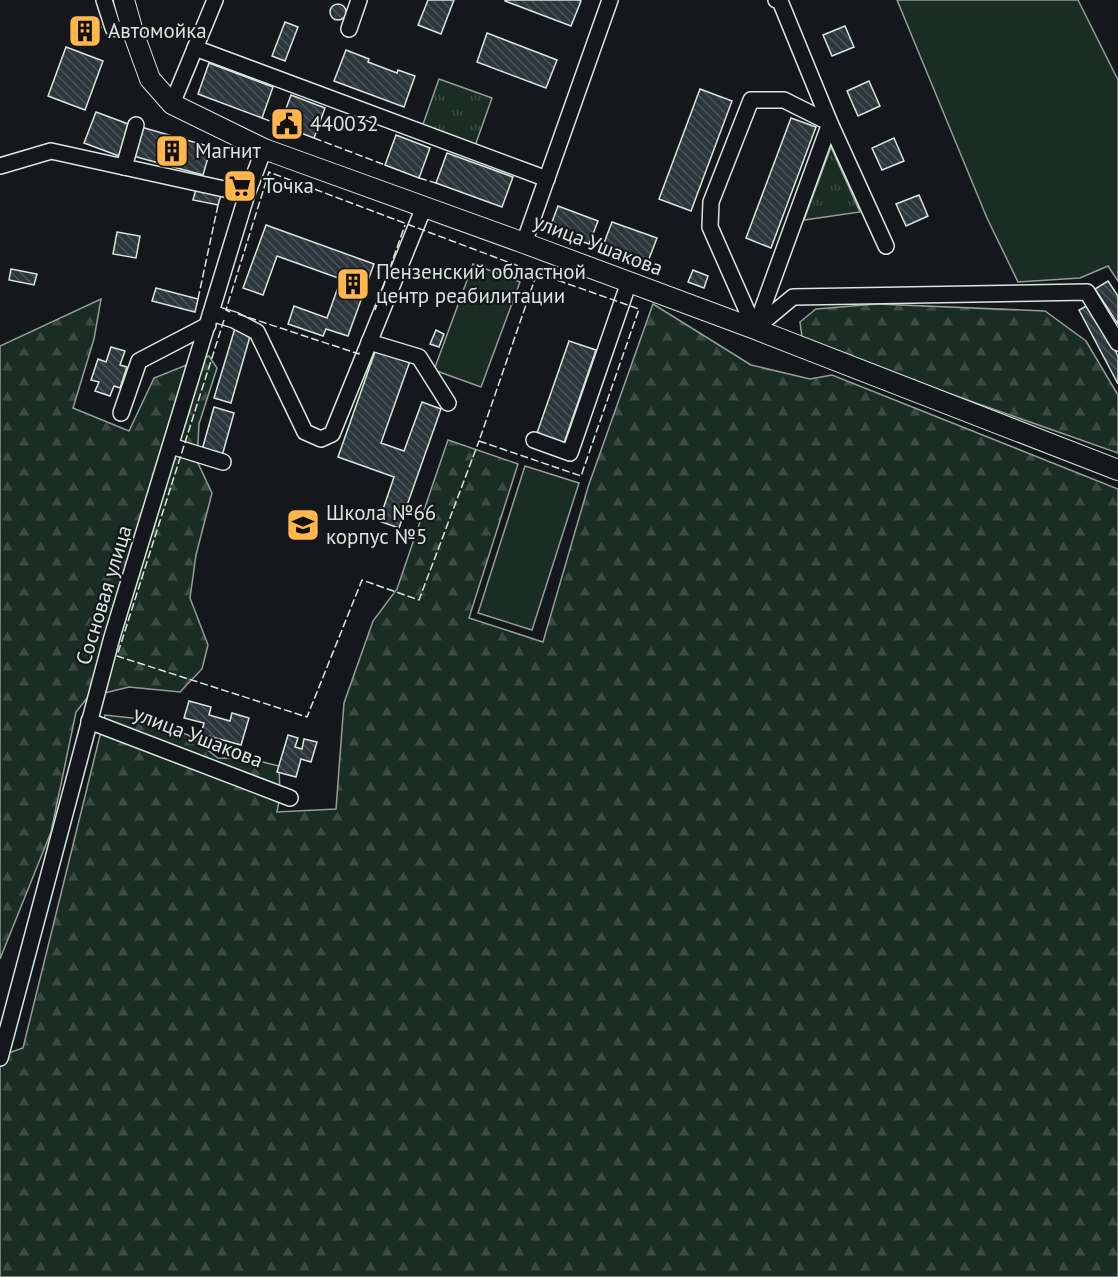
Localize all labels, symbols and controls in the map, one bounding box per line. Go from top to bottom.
building icon: Автомойка [67,13,103,49]
place label: Автомойка [108,17,207,44]
public building icon: 440032 [269,106,305,142]
place label: 440032 [310,110,379,137]
building icon: Магнит [154,133,190,169]
place label: Магнит [195,137,262,164]
supermarket icon: Точка [222,168,258,204]
place label: Точка [263,172,314,199]
street label: улица Ушакова [529,207,667,282]
place label: Пензенский областной центр реабилитации [376,258,586,309]
building icon: Пензенский областной центр реабилитации [335,266,371,302]
place label: Школа №66 корпус №5 [326,499,436,550]
school or university icon: Школа №66 корпус №5 [285,507,321,543]
street label: Сосновая улица [69,522,138,668]
street label: улица Ушакова [129,699,267,774]

